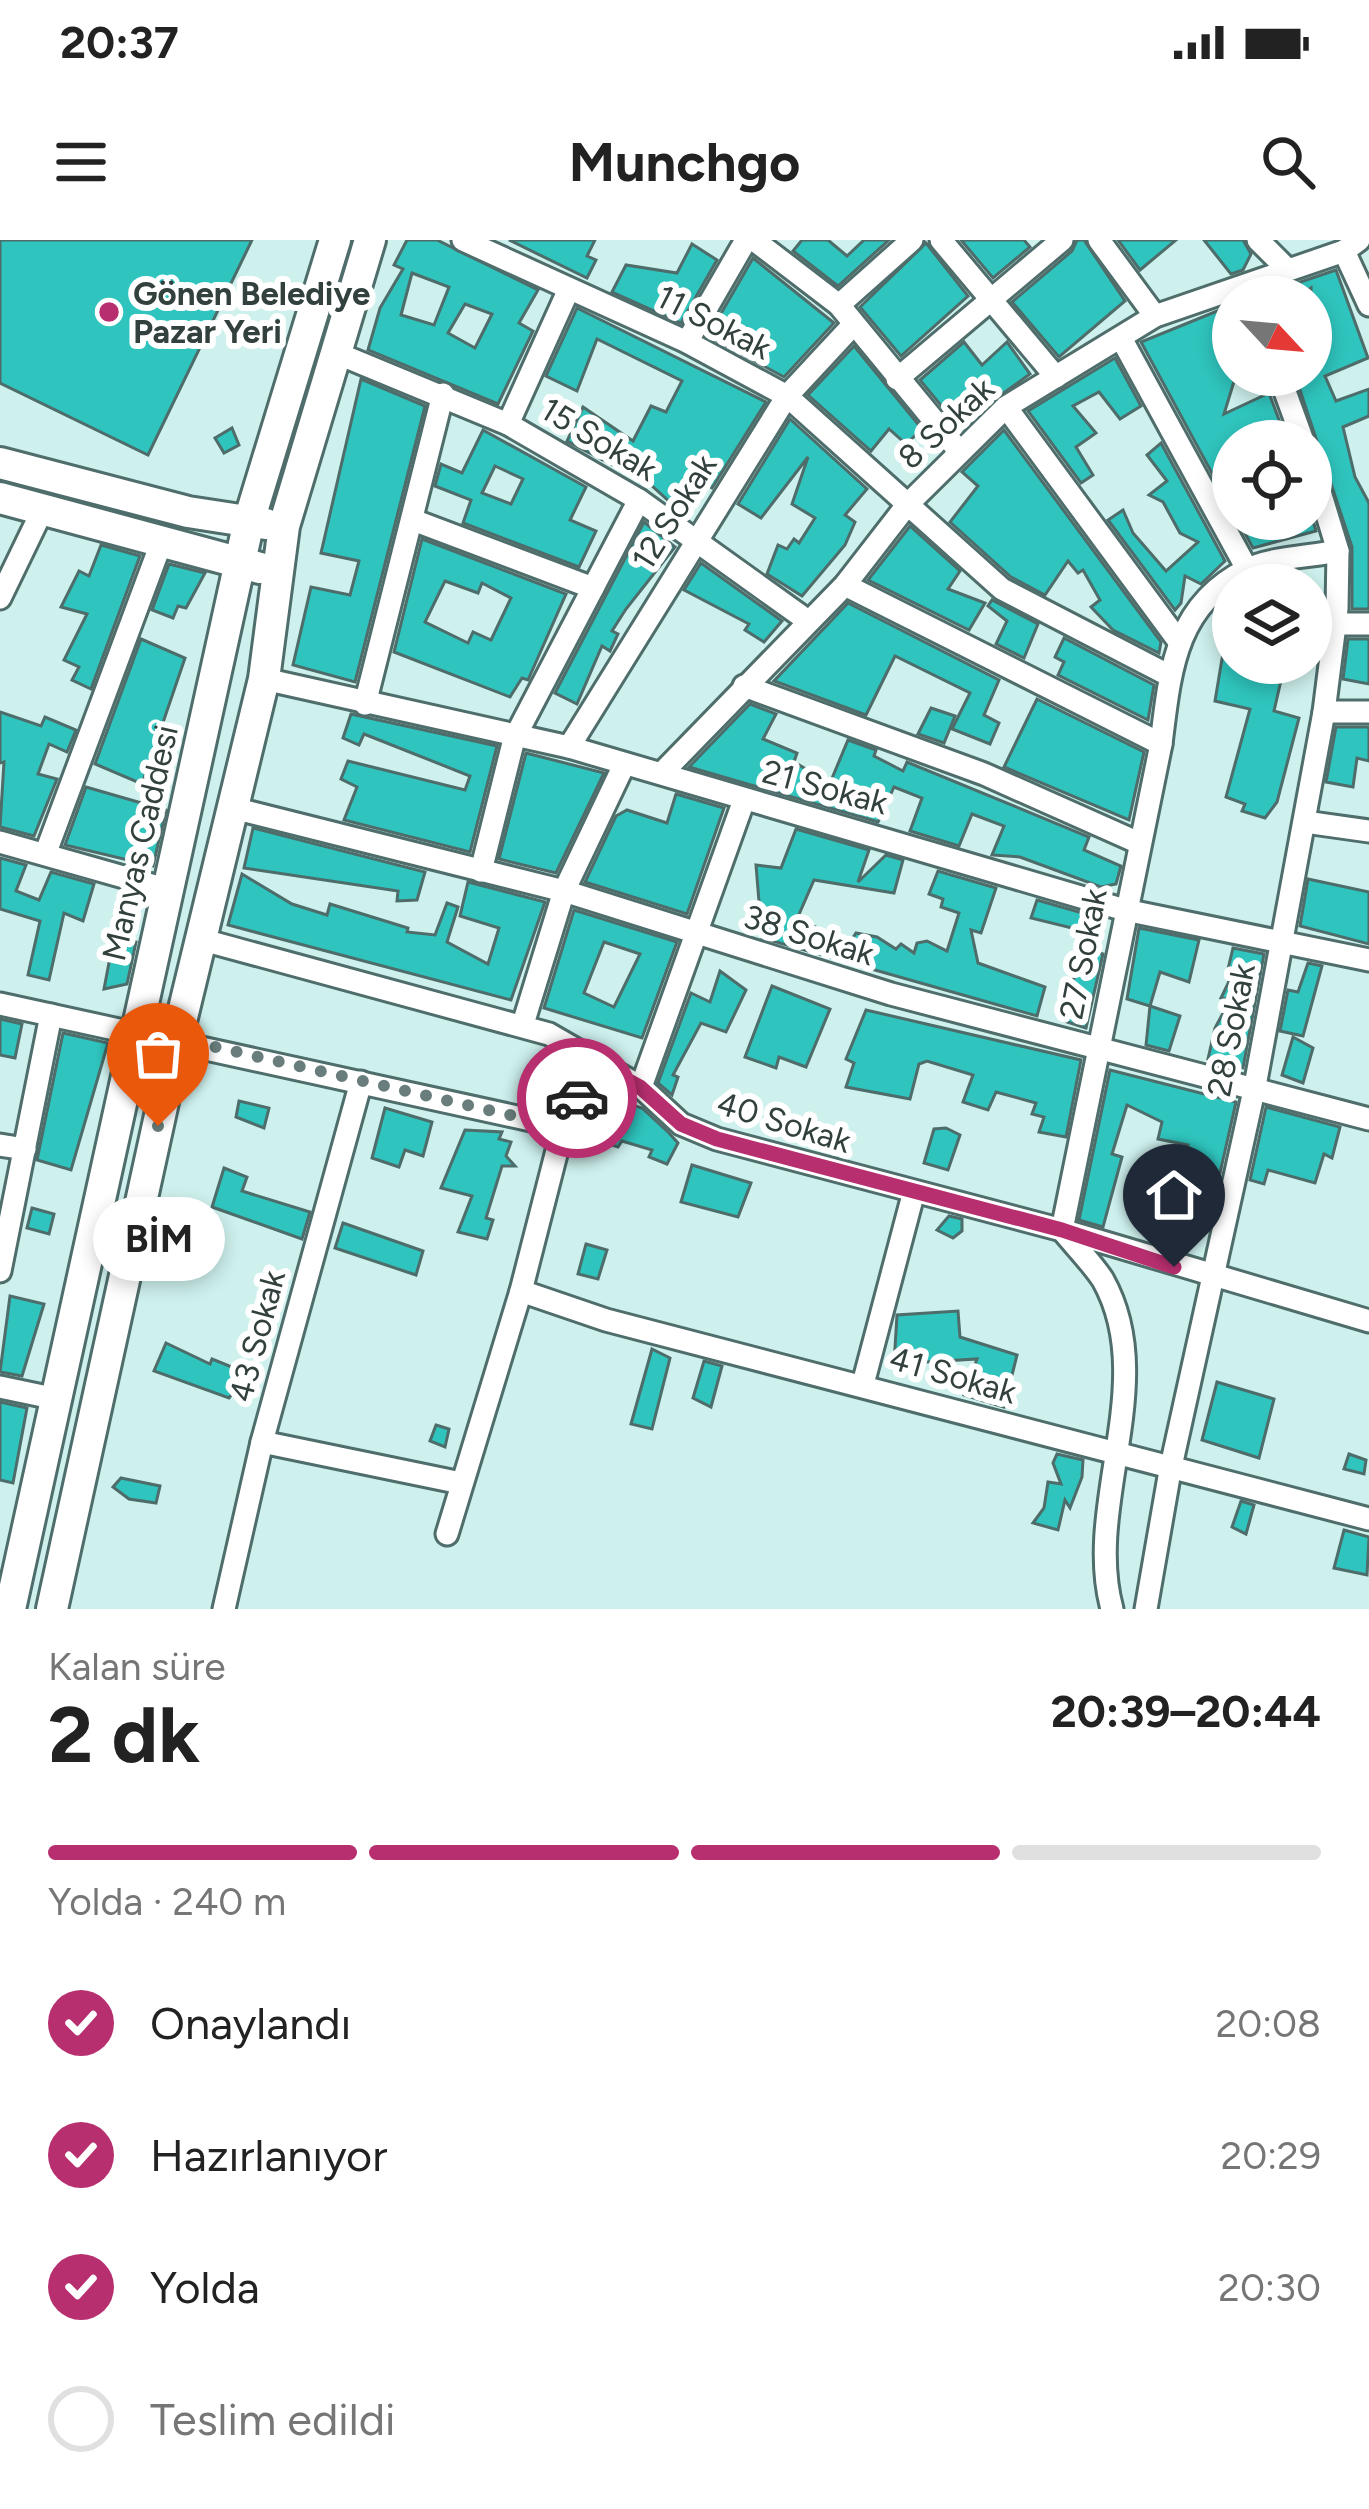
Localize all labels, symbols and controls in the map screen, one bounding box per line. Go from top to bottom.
text: 20:37 [60,15,179,69]
icon: menu [48,129,114,195]
icon: search [1255,129,1321,195]
text: Munchgo [569,130,800,195]
place label: Gönen Belediye Pazar Yeri [133,274,370,351]
north arrow [1212,276,1332,396]
map controls [1212,276,1332,684]
street label: 11 Sokak [650,277,778,367]
marker: Gönen Belediye Pazar Yeri [96,299,122,325]
street label: 8 Sokak [890,369,1002,477]
street label: 15 Sokak [534,389,664,489]
button: locate [1212,420,1332,540]
street label: 12 Sokak [624,447,724,577]
button: layers [1212,564,1332,684]
street label: Manyas Caddesi [94,721,186,965]
street label: 21 Sokak [758,752,892,822]
street label: 27 Sokak [1051,885,1115,1023]
street label: 38 Sokak [739,897,879,973]
street label: 28 Sokak [1199,960,1263,1100]
pin [107,1003,209,1126]
icon: bag [125,1021,191,1087]
courier [517,1038,637,1158]
icon: car [544,1065,610,1131]
street label: 40 Sokak [712,1083,856,1161]
pin [1123,1144,1225,1267]
icon: home [1141,1162,1207,1228]
callout: BİM [92,1198,224,1282]
text: BİM [125,1215,193,1262]
street label: 43 Sokak [221,1266,293,1406]
street label: 41 Sokak [885,1338,1021,1412]
text: Kalan süre [48,1643,226,1690]
text: 20:39–20:44 [1051,1684,1321,1738]
text: 2 dk [48,1688,200,1782]
text: Yolda · 240 m [48,1878,286,1925]
icon: check [48,1990,114,2056]
text: Onaylandı [150,1996,351,2050]
text: 20:08 [1215,2000,1321,2047]
icon: check [48,2122,114,2188]
text: Hazırlanıyor [150,2128,387,2182]
text: 20:29 [1220,2132,1321,2179]
icon: check [48,2254,114,2320]
text: Yolda [150,2260,260,2314]
text: 20:30 [1218,2264,1321,2311]
text: Teslim edildi [150,2392,395,2446]

